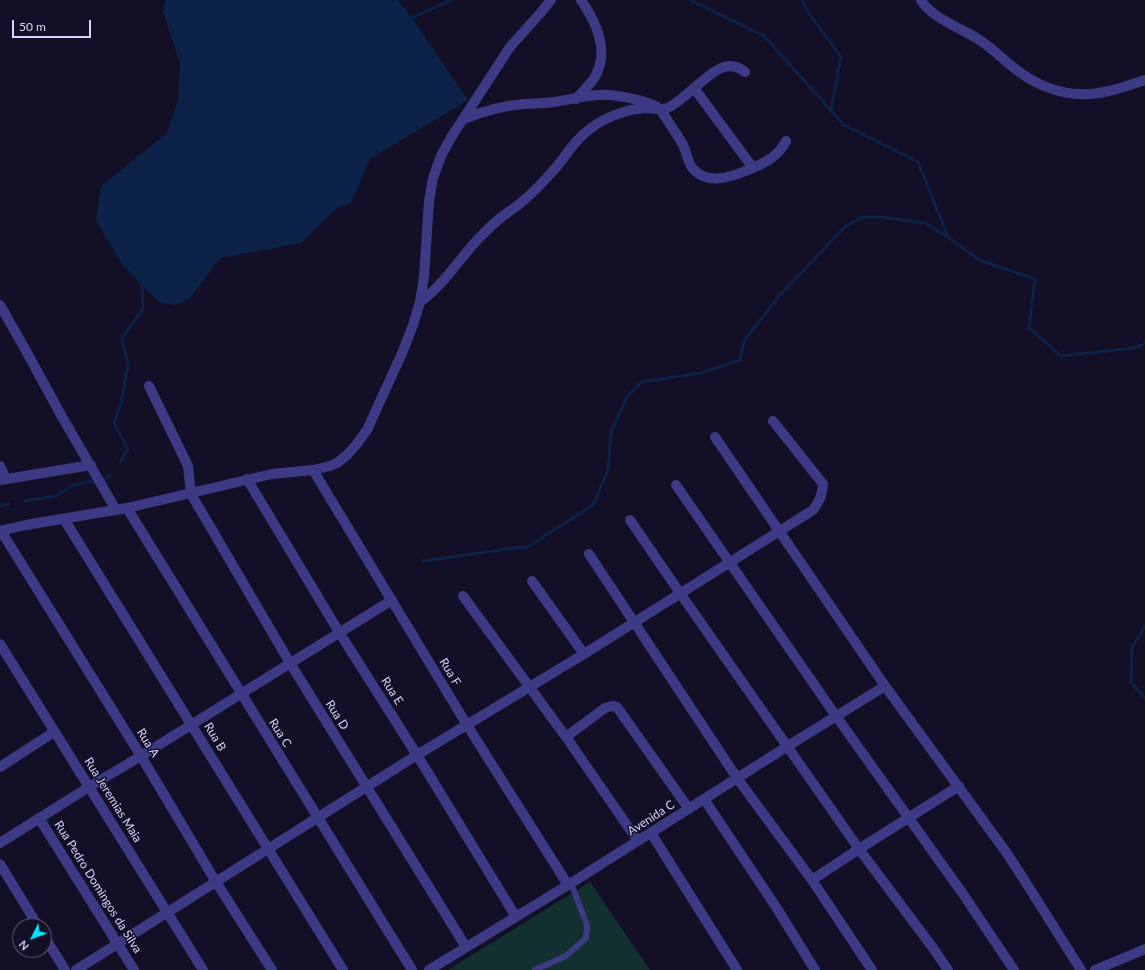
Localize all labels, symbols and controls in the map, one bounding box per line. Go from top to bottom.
scale bar [14,12,93,38]
text: 50 m [19,19,46,34]
street label: Rua F [436,656,464,688]
street label: Rua E [378,674,406,708]
street label: Rua D [322,698,352,732]
street label: Rua C [266,716,294,750]
street label: Rua B [201,720,229,754]
street label: Rua A [134,726,162,760]
street label: Rua Jeremias Maia [81,755,145,845]
street label: Avenida C [625,797,677,839]
street label: Rua Pedro Domingos da Silva [51,818,145,956]
north arrow [12,918,52,958]
text: N [16,938,31,953]

